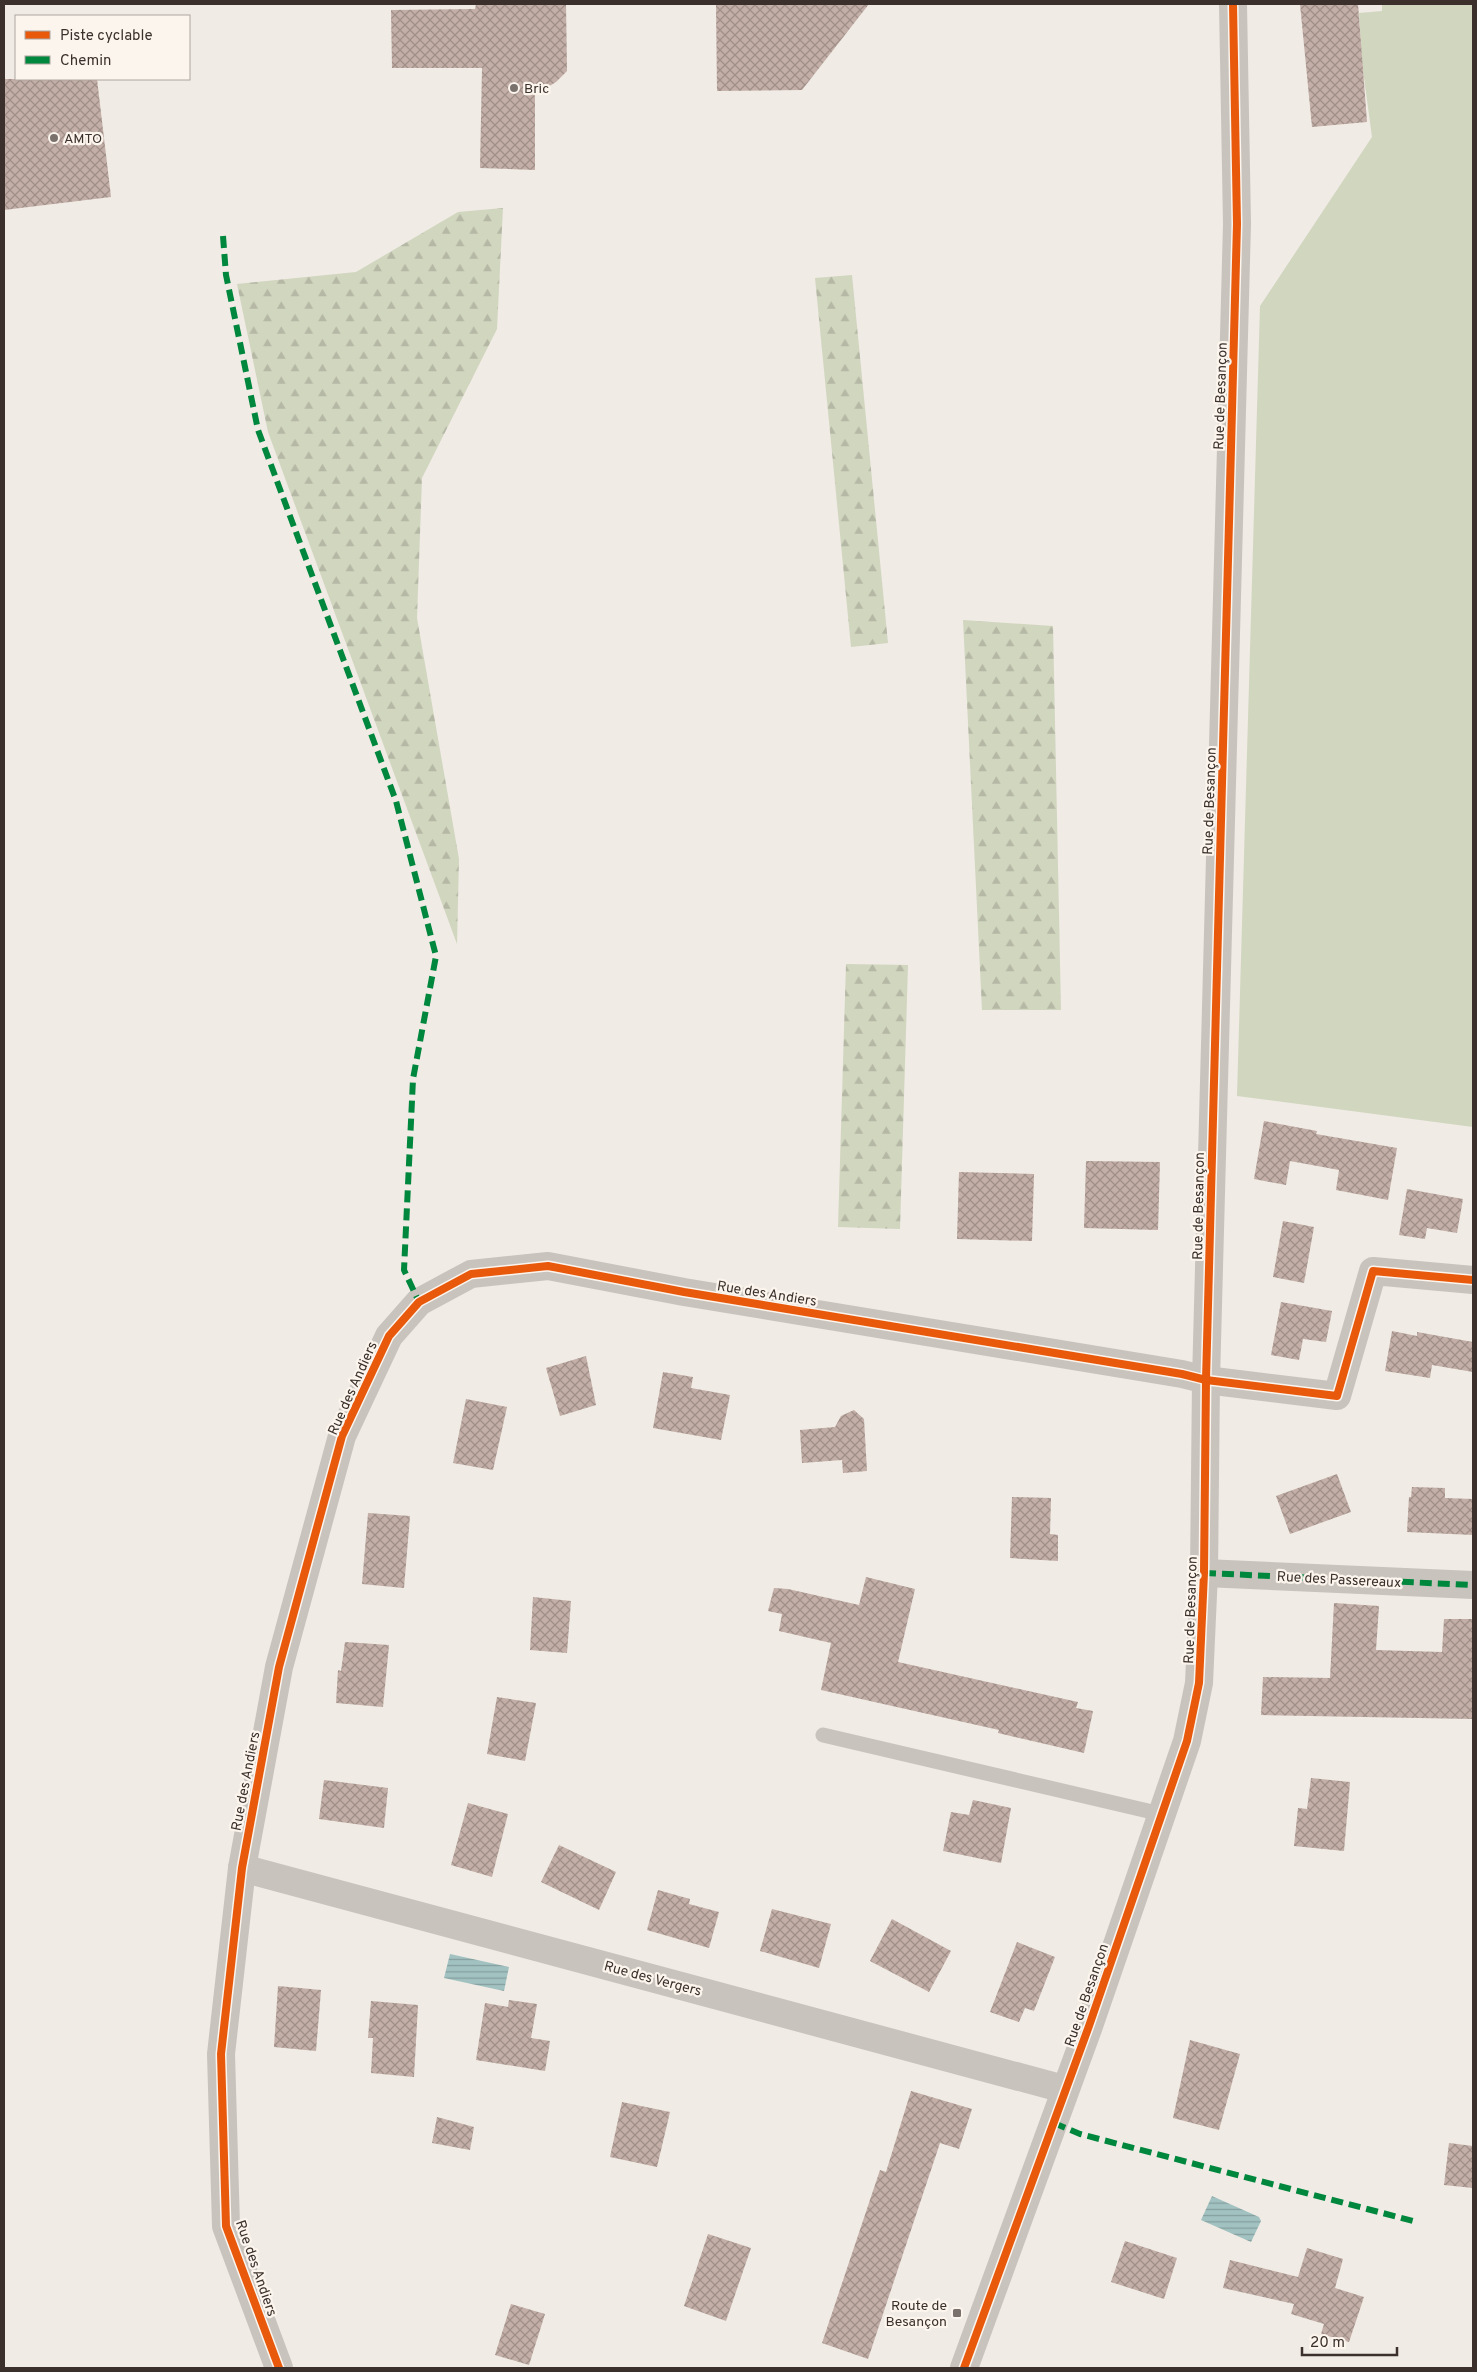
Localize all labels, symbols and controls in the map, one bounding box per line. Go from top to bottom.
legend [15,15,190,80]
text: Piste cyclable [60,27,153,46]
text: Chemin [60,52,112,71]
place label: Bric [524,81,549,98]
marker: Bric [508,82,520,94]
place label: AMTO [64,131,102,148]
marker: AMTO [48,132,60,144]
street label: Rue de Besançon [1211,342,1232,450]
street label: Rue de Besançon [1200,747,1221,855]
street label: Rue de Besançon [1190,1152,1209,1260]
street label: Rue des Andiers [716,1278,818,1311]
street label: Rue des Andiers [325,1339,382,1438]
street label: Rue de Besançon [1181,1556,1202,1664]
street label: Rue des Passereaux [1276,1569,1402,1592]
street label: Rue des Andiers [229,1730,264,1832]
street label: Rue de Besançon [1062,1942,1113,2049]
street label: Rue des Vergers [602,1958,703,2001]
street label: Rue des Andiers [231,2218,280,2319]
place label: Route de Besançon [885,2298,947,2331]
marker: Route de Besançon [951,2307,963,2319]
scale bar [1302,2324,1397,2356]
text: 20 m [1310,2334,1345,2353]

